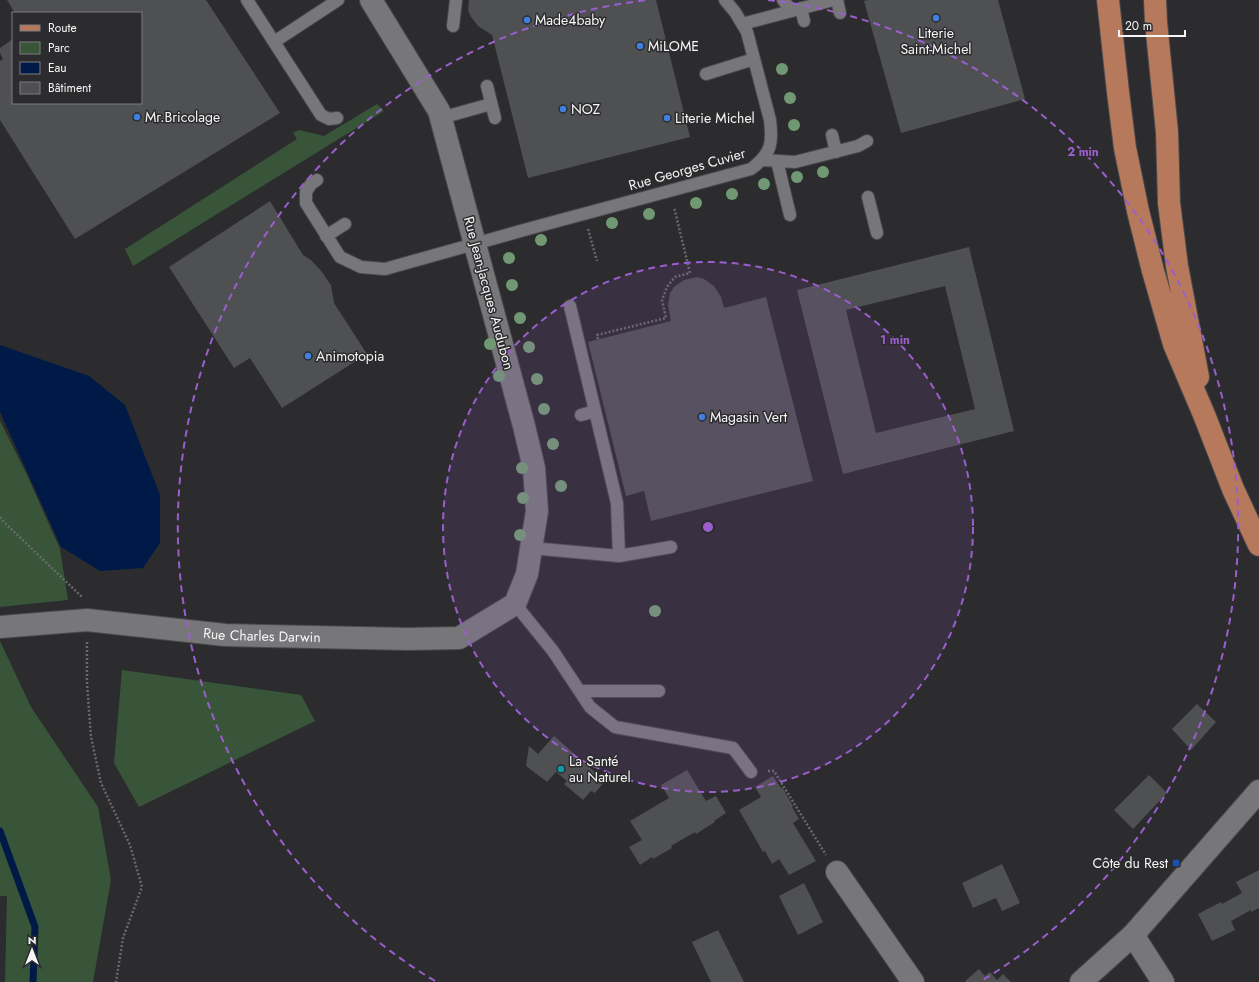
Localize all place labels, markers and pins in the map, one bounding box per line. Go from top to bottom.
place label: Made4baby [535,10,606,30]
marker: Literie Saint-Michel [931,13,941,23]
marker: Made4baby [522,15,532,25]
place label: Literie Saint-Michel [900,23,972,59]
place label: MiLOME [648,36,699,56]
marker: MiLOME [635,41,645,51]
place label: NOZ [571,99,600,119]
marker: NOZ [558,104,568,114]
place label: Mr.Bricolage [145,107,220,127]
place label: Literie Michel [675,108,755,128]
marker: Mr.Bricolage [132,112,142,122]
marker: Literie Michel [662,113,672,123]
place label: Animotopia [316,346,384,366]
marker: Animotopia [303,351,313,361]
place label: Magasin Vert [710,407,788,427]
marker: Magasin Vert [697,412,707,422]
centre of rings [701,520,715,534]
place label: La Santé au Naturel [569,751,631,787]
marker: La Santé au Naturel [556,764,566,774]
place label: Côte du Rest [1092,853,1169,873]
marker: Côte du Rest [1171,858,1181,868]

